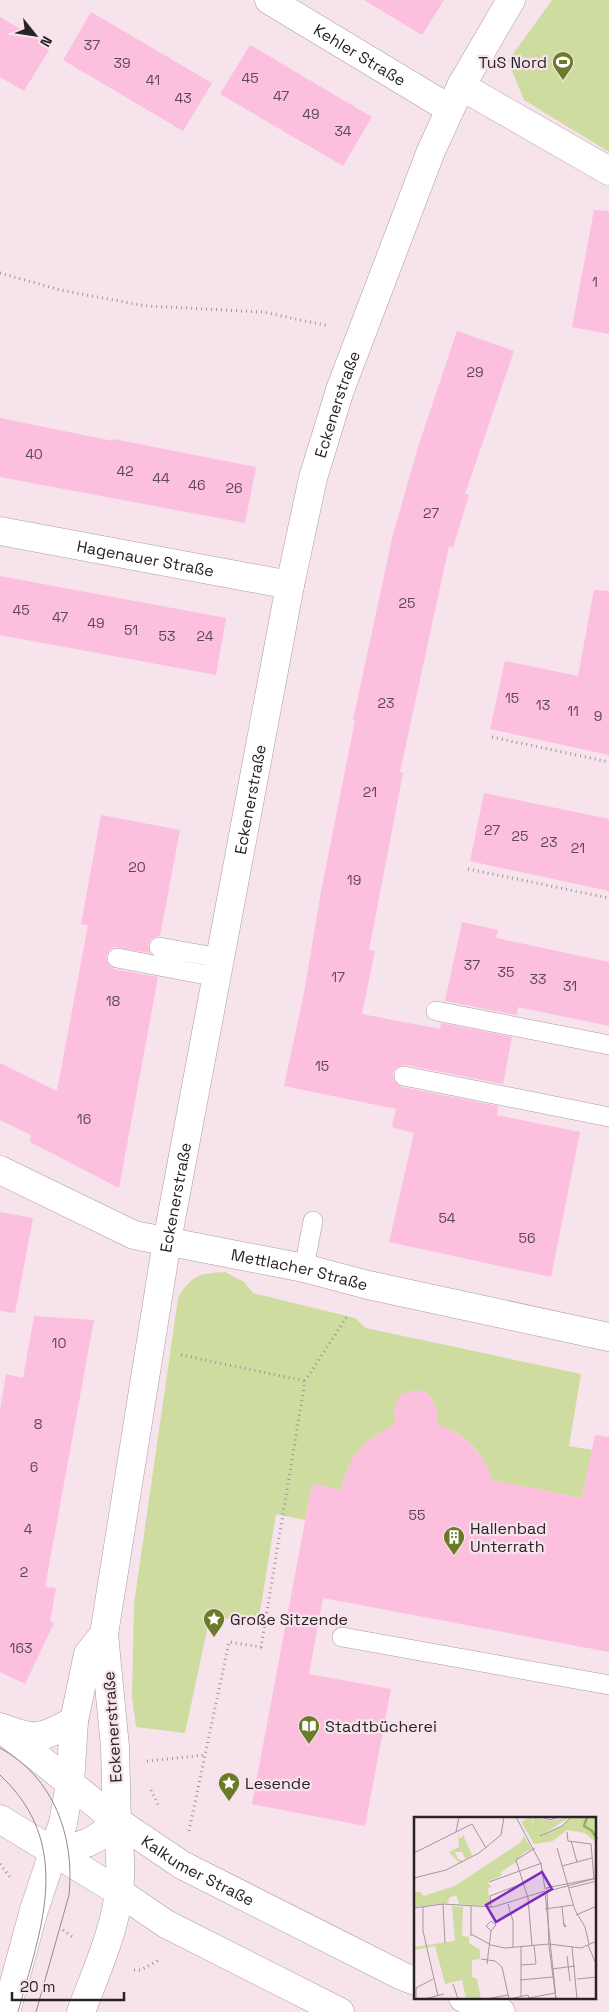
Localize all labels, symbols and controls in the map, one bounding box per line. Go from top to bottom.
north arrow [10,10,60,60]
street label: Kehler Straße [310,19,410,91]
text: N [36,33,56,50]
house number: 37 [84,36,100,54]
sports icon: TuS Nord [551,50,575,81]
place label: TuS Nord [479,52,547,73]
house number: 39 [113,54,131,72]
house number: 45 [241,69,259,87]
house number: 41 [146,71,160,89]
house number: 47 [273,87,289,105]
house number: 43 [174,89,192,107]
house number: 49 [302,105,320,123]
house number: 34 [334,122,352,140]
house number: 1 [592,273,598,291]
street label: Eckenerstraße [310,348,365,460]
house number: 29 [467,363,483,381]
house number: 40 [25,445,43,463]
house number: 42 [116,462,134,480]
house number: 44 [152,469,170,487]
house number: 46 [188,476,206,494]
house number: 26 [225,479,243,497]
house number: 27 [423,504,439,522]
street label: Hagenauer Straße [75,536,216,582]
house number: 25 [399,594,415,612]
house number: 45 [12,601,30,619]
house number: 47 [52,608,68,626]
house number: 49 [87,614,105,632]
house number: 51 [124,621,138,639]
house number: 53 [159,627,175,645]
house number: 24 [197,627,214,645]
house number: 15 [505,689,519,707]
house number: 23 [378,694,394,712]
house number: 13 [536,696,550,714]
house number: 11 [567,702,579,720]
house number: 9 [594,707,602,725]
street label: Eckenerstraße [230,743,271,856]
house number: 21 [363,783,377,801]
house number: 27 [484,821,500,839]
house number: 25 [512,827,528,845]
house number: 23 [541,833,557,851]
house number: 21 [571,839,585,857]
house number: 20 [128,858,146,876]
house number: 19 [347,871,361,889]
house number: 37 [464,956,480,974]
house number: 35 [498,963,514,981]
house number: 17 [331,968,345,986]
house number: 33 [530,970,546,988]
house number: 31 [563,977,577,995]
house number: 18 [106,992,121,1010]
house number: 15 [315,1057,329,1075]
house number: 16 [77,1110,91,1128]
street label: Eckenerstraße [155,1141,196,1254]
house number: 54 [438,1209,456,1227]
house number: 56 [519,1229,535,1247]
street label: Mettlacher Straße [229,1244,370,1295]
house number: 10 [52,1334,66,1352]
house number: 8 [34,1415,43,1433]
house number: 6 [30,1458,38,1476]
house number: 55 [409,1506,425,1524]
place label: Hallenbad Unterrath [470,1518,546,1557]
house number: 4 [24,1520,33,1538]
building icon: Hallenbad Unterrath [442,1525,466,1556]
house number: 2 [20,1563,28,1581]
place icon: Große Sitzende [202,1607,226,1638]
place label: Große Sitzende [230,1609,348,1630]
house number: 163 [10,1639,32,1657]
street label: Eckenerstraße [98,1671,127,1783]
library icon: Stadtbücherei [297,1714,321,1745]
place label: Stadtbücherei [325,1716,437,1737]
place icon: Lesende [217,1771,241,1802]
place label: Lesende [245,1773,311,1794]
inset map [414,1817,596,2000]
street label: Kalkumer Straße [137,1831,258,1911]
scale bar [12,1970,125,2002]
text: 20 m [20,1977,55,1996]

